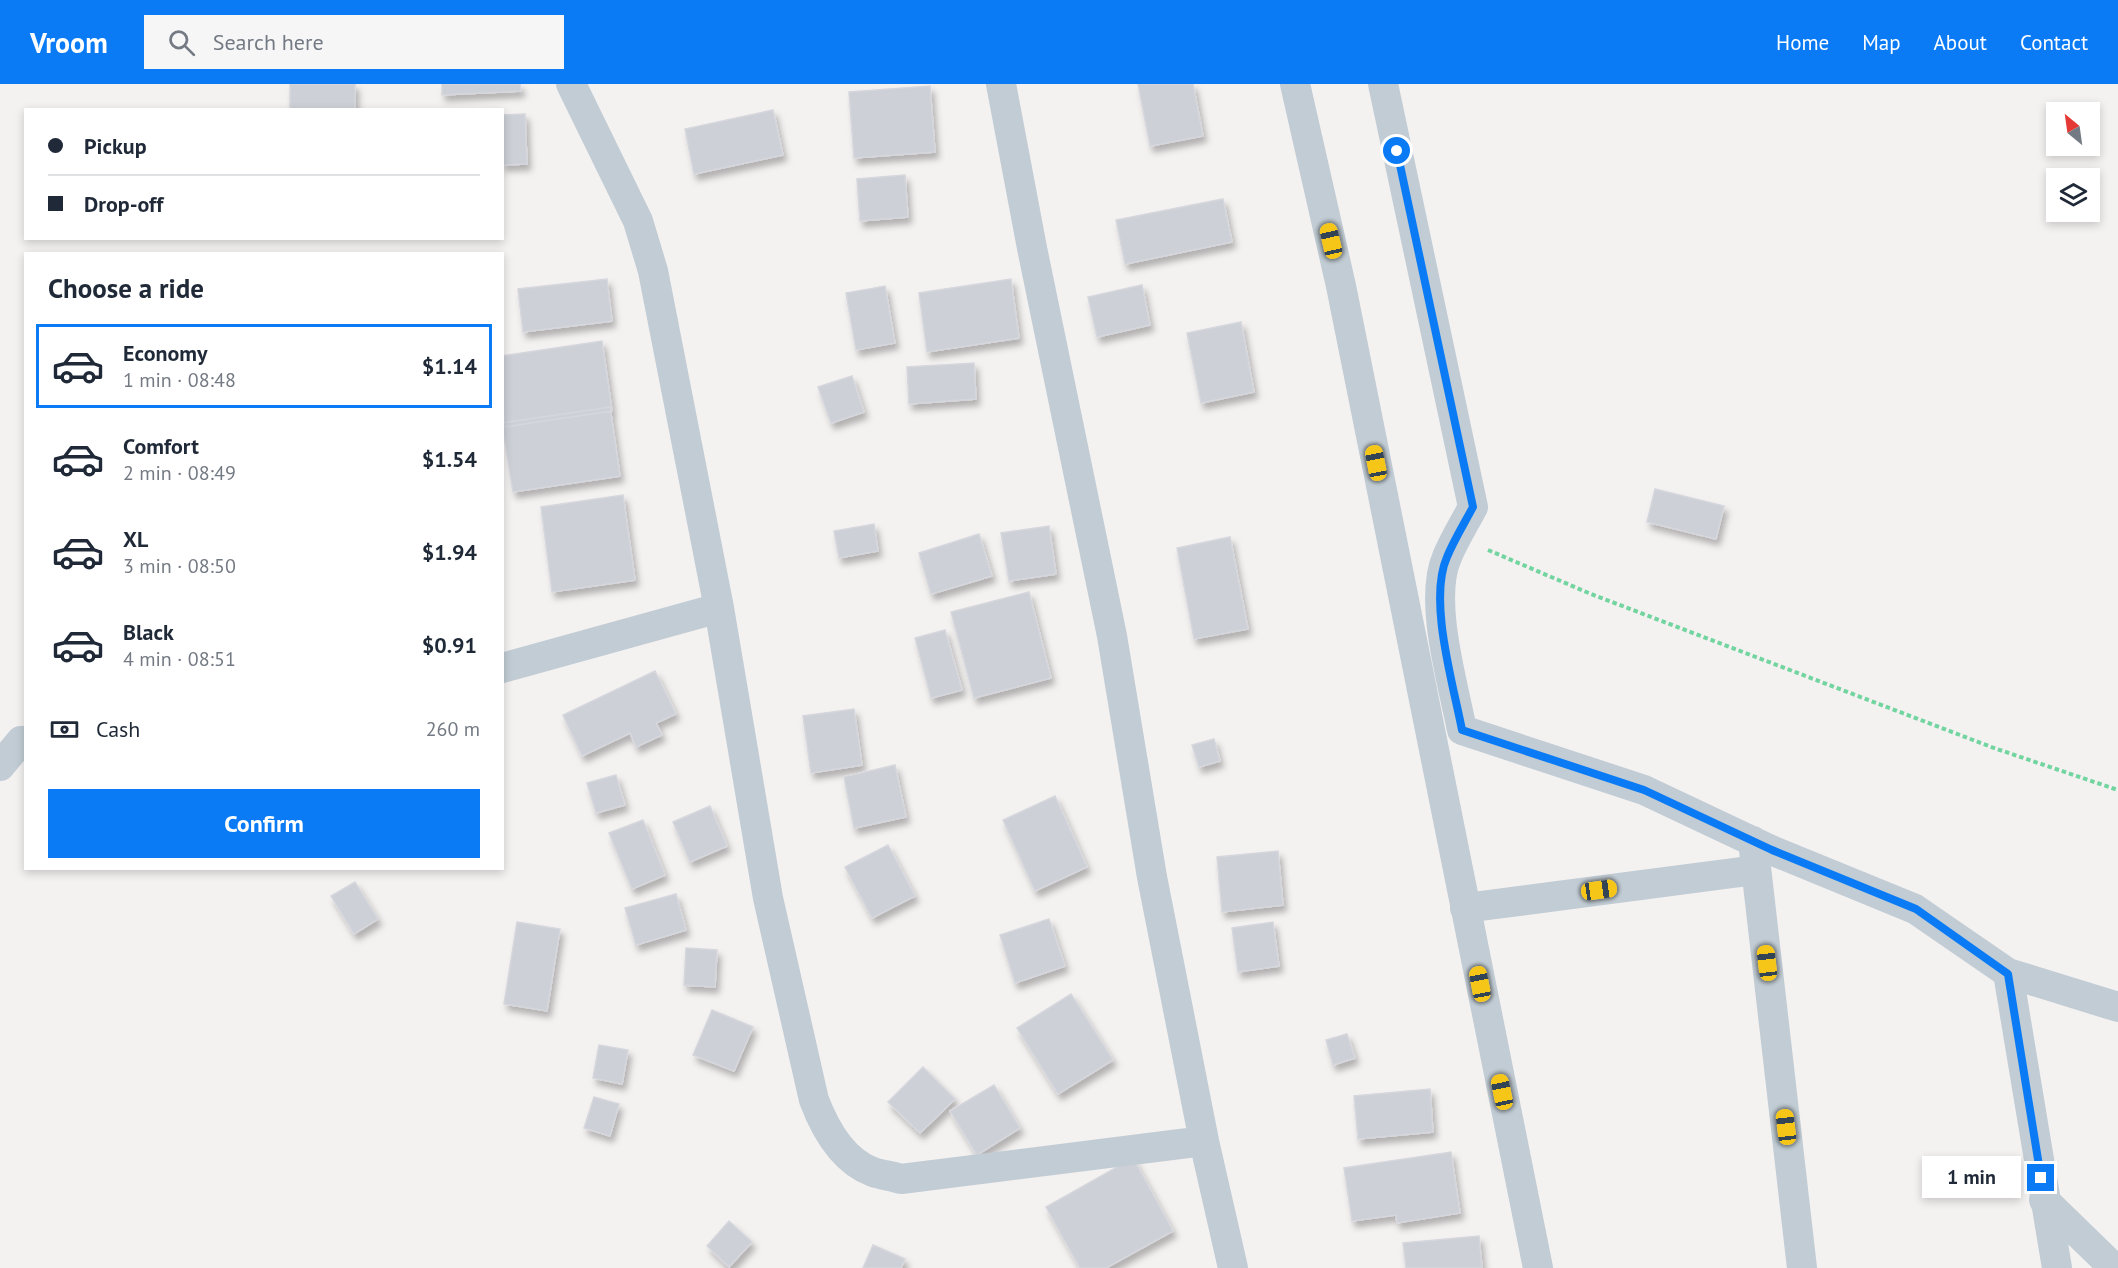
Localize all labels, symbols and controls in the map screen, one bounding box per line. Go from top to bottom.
search box [144,15,564,69]
text: Vroom [30,24,108,61]
icon: search [165,26,198,59]
text: Search here [213,28,324,56]
text: Home [1776,29,1829,56]
text: Map [1862,29,1901,56]
text: About [1934,29,1987,56]
text: Contact [2020,29,2088,56]
north arrow [2046,102,2100,156]
map controls [2046,102,2100,222]
text: Pickup [84,132,147,160]
route start [1383,137,1410,164]
button: layers [2046,168,2100,222]
text: Drop-off [84,190,163,218]
car [1318,221,1344,261]
text: Choose a ride [48,271,204,305]
icon: car [51,339,105,393]
text: Economy [123,339,207,367]
text: $1.14 [422,352,477,380]
text: 1 min · 08:48 [123,367,236,393]
icon: car [51,432,105,486]
text: Comfort [123,432,199,460]
car [1364,444,1388,482]
text: $1.54 [422,445,477,473]
text: 2 min · 08:49 [123,460,236,486]
icon: car [51,525,105,579]
text: XL [123,525,148,553]
text: $1.94 [422,538,477,566]
text: 3 min · 08:50 [123,553,236,579]
icon: car [51,618,105,672]
text: Black [123,618,174,646]
text: $0.91 [422,631,477,659]
text: 4 min · 08:51 [123,646,236,672]
icon: cash [48,713,81,746]
text: Cash [96,715,140,743]
text: 260 m [426,716,480,742]
button: Confirm [48,789,480,858]
car [1580,879,1618,901]
car [1756,944,1778,982]
car [1468,965,1492,1003]
car [1489,1073,1515,1111]
car [1775,1108,1797,1146]
callout: 1 min [1921,1157,2020,1199]
text: 1 min [1947,1164,1996,1190]
route end [2027,1164,2054,1191]

